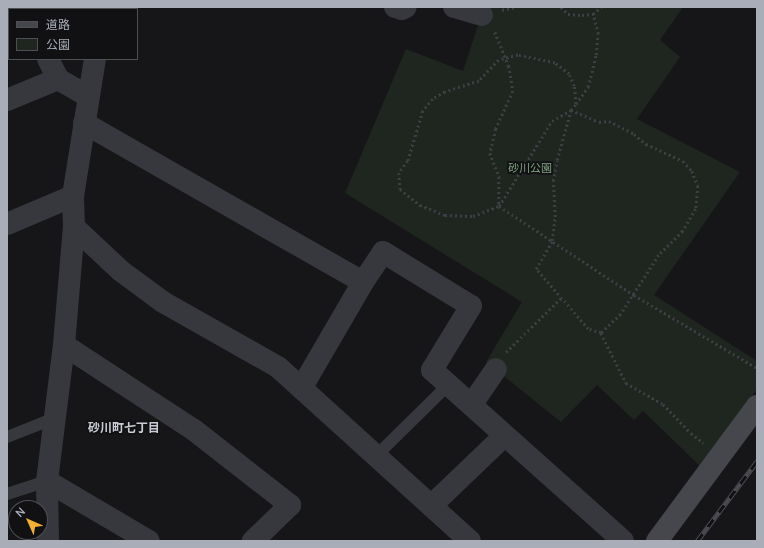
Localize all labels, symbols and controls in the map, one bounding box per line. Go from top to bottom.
legend [8,8,138,60]
text: 道路 [46,16,70,33]
text: 公園 [46,36,70,53]
park label: 砂川公園 [508,161,552,175]
district label: 砂川町七丁目 [88,421,160,435]
north arrow [8,500,48,540]
text: N [12,504,28,520]

